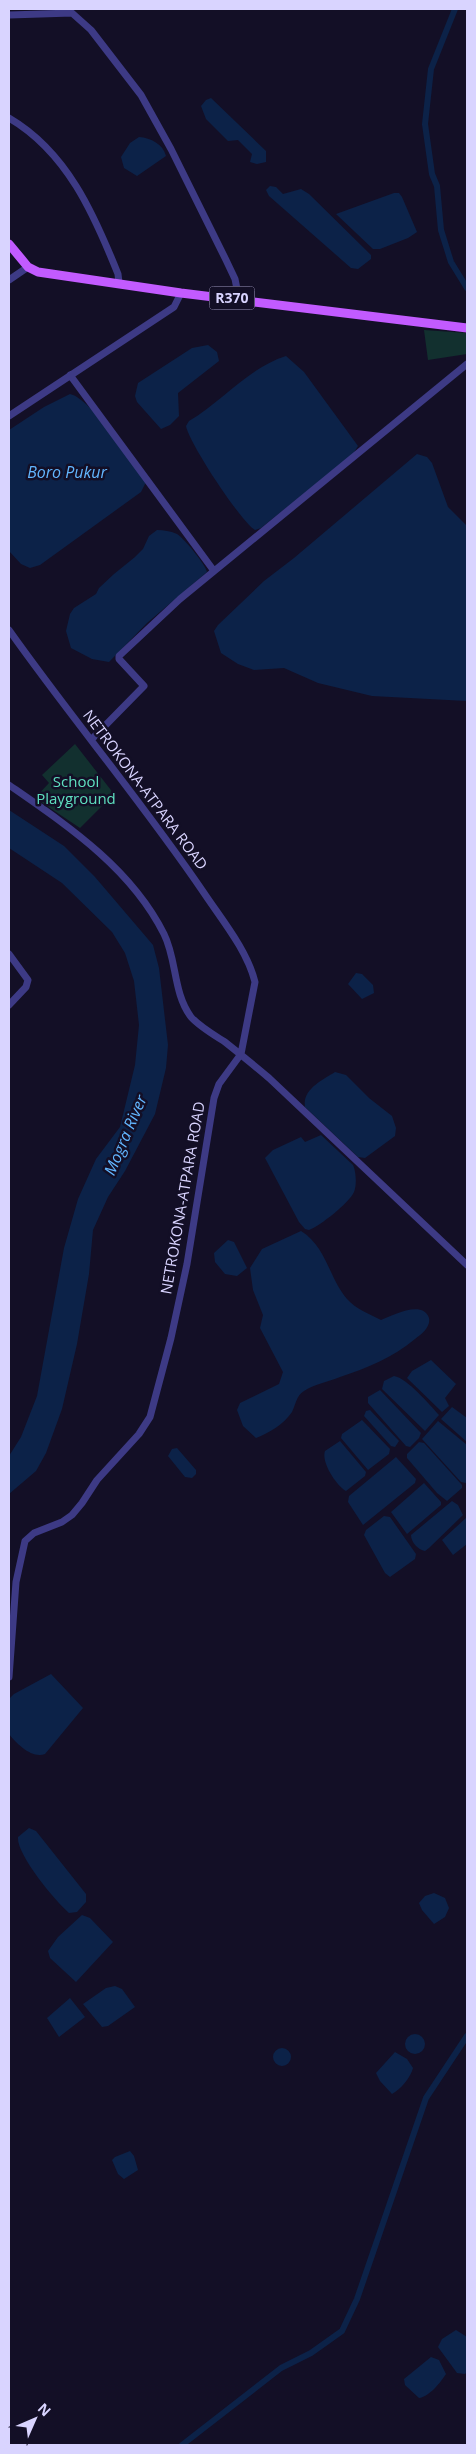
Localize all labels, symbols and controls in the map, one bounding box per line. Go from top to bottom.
road number: R370 [210,286,254,310]
water label: Boro Pukur [27,461,108,483]
street label: NETROKONA-ATPARA ROAD [79,705,213,873]
park label: School Playground [36,771,116,808]
water label: Mogra River [98,1091,152,1178]
street label: NETROKONA-ATPARA ROAD [155,1100,209,1296]
north arrow [10,2394,60,2444]
text: N [34,2399,55,2420]

